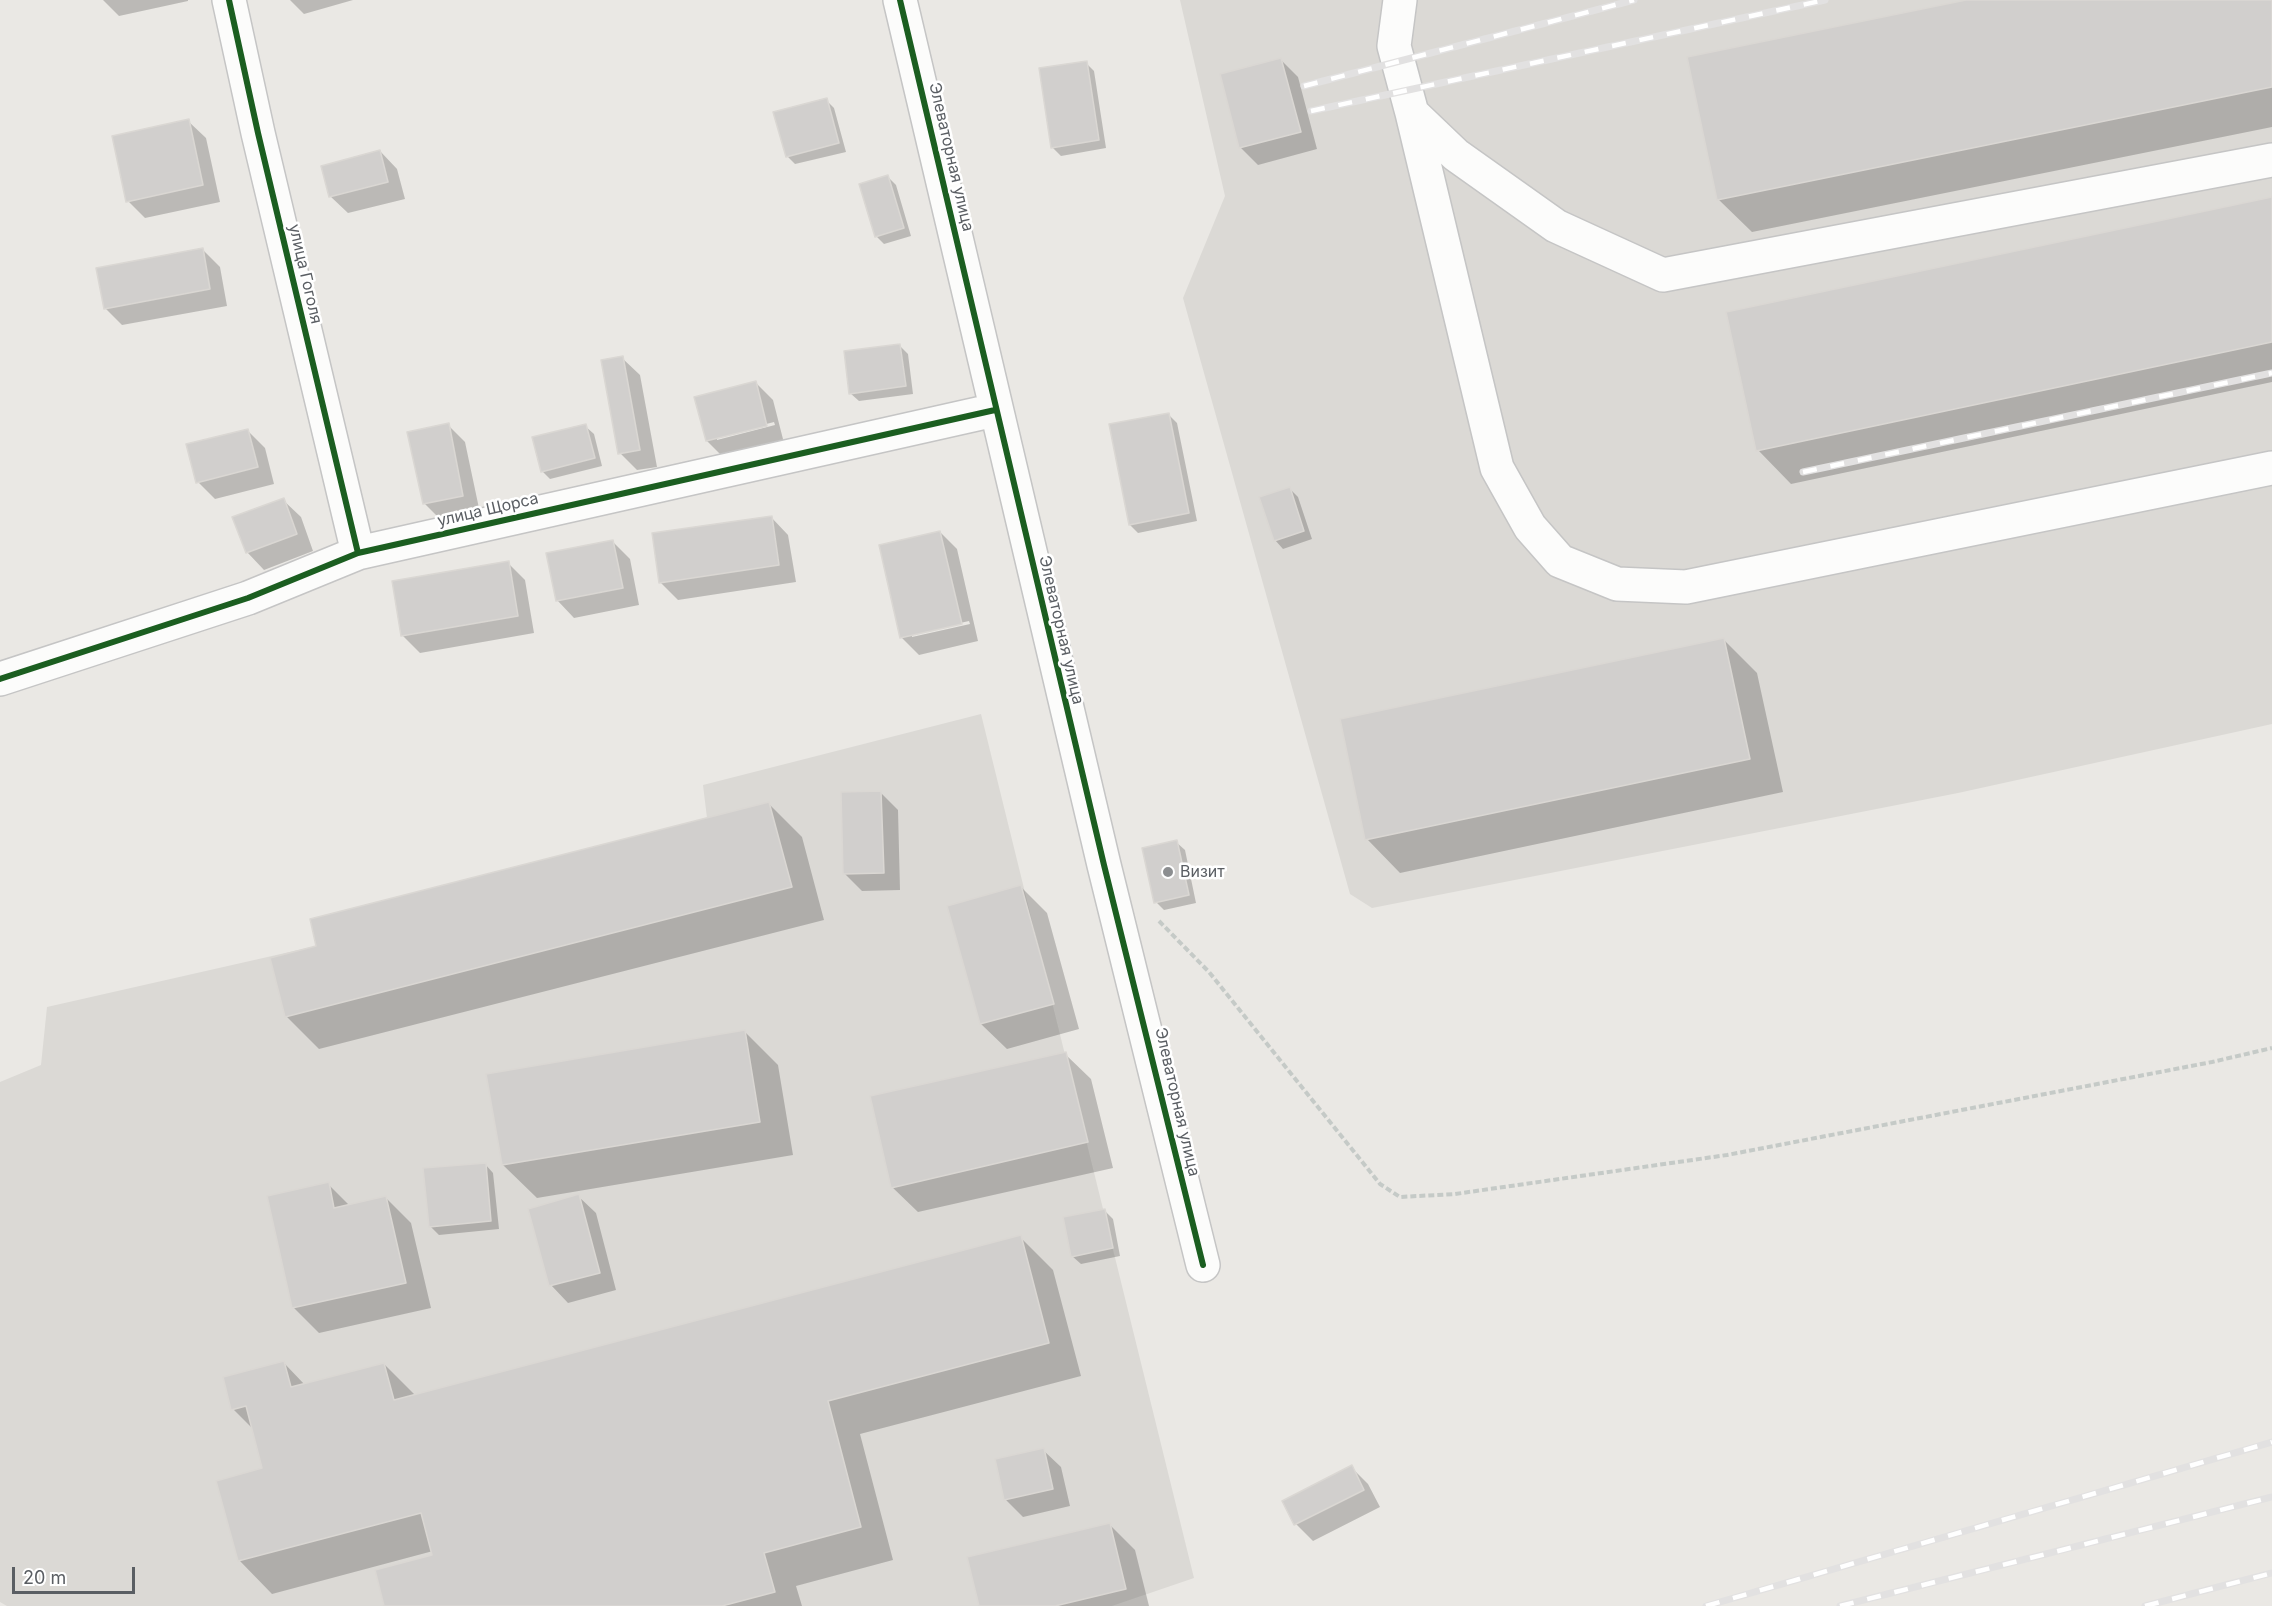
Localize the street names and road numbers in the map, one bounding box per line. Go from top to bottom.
street label: Элеваторная улица [925,81,977,233]
street label: улица Гоголя [284,222,326,326]
street label: улица Щорса [436,489,540,531]
street label: Элеваторная улица [1035,554,1087,706]
street label: Элеваторная улица [1151,1026,1203,1178]

